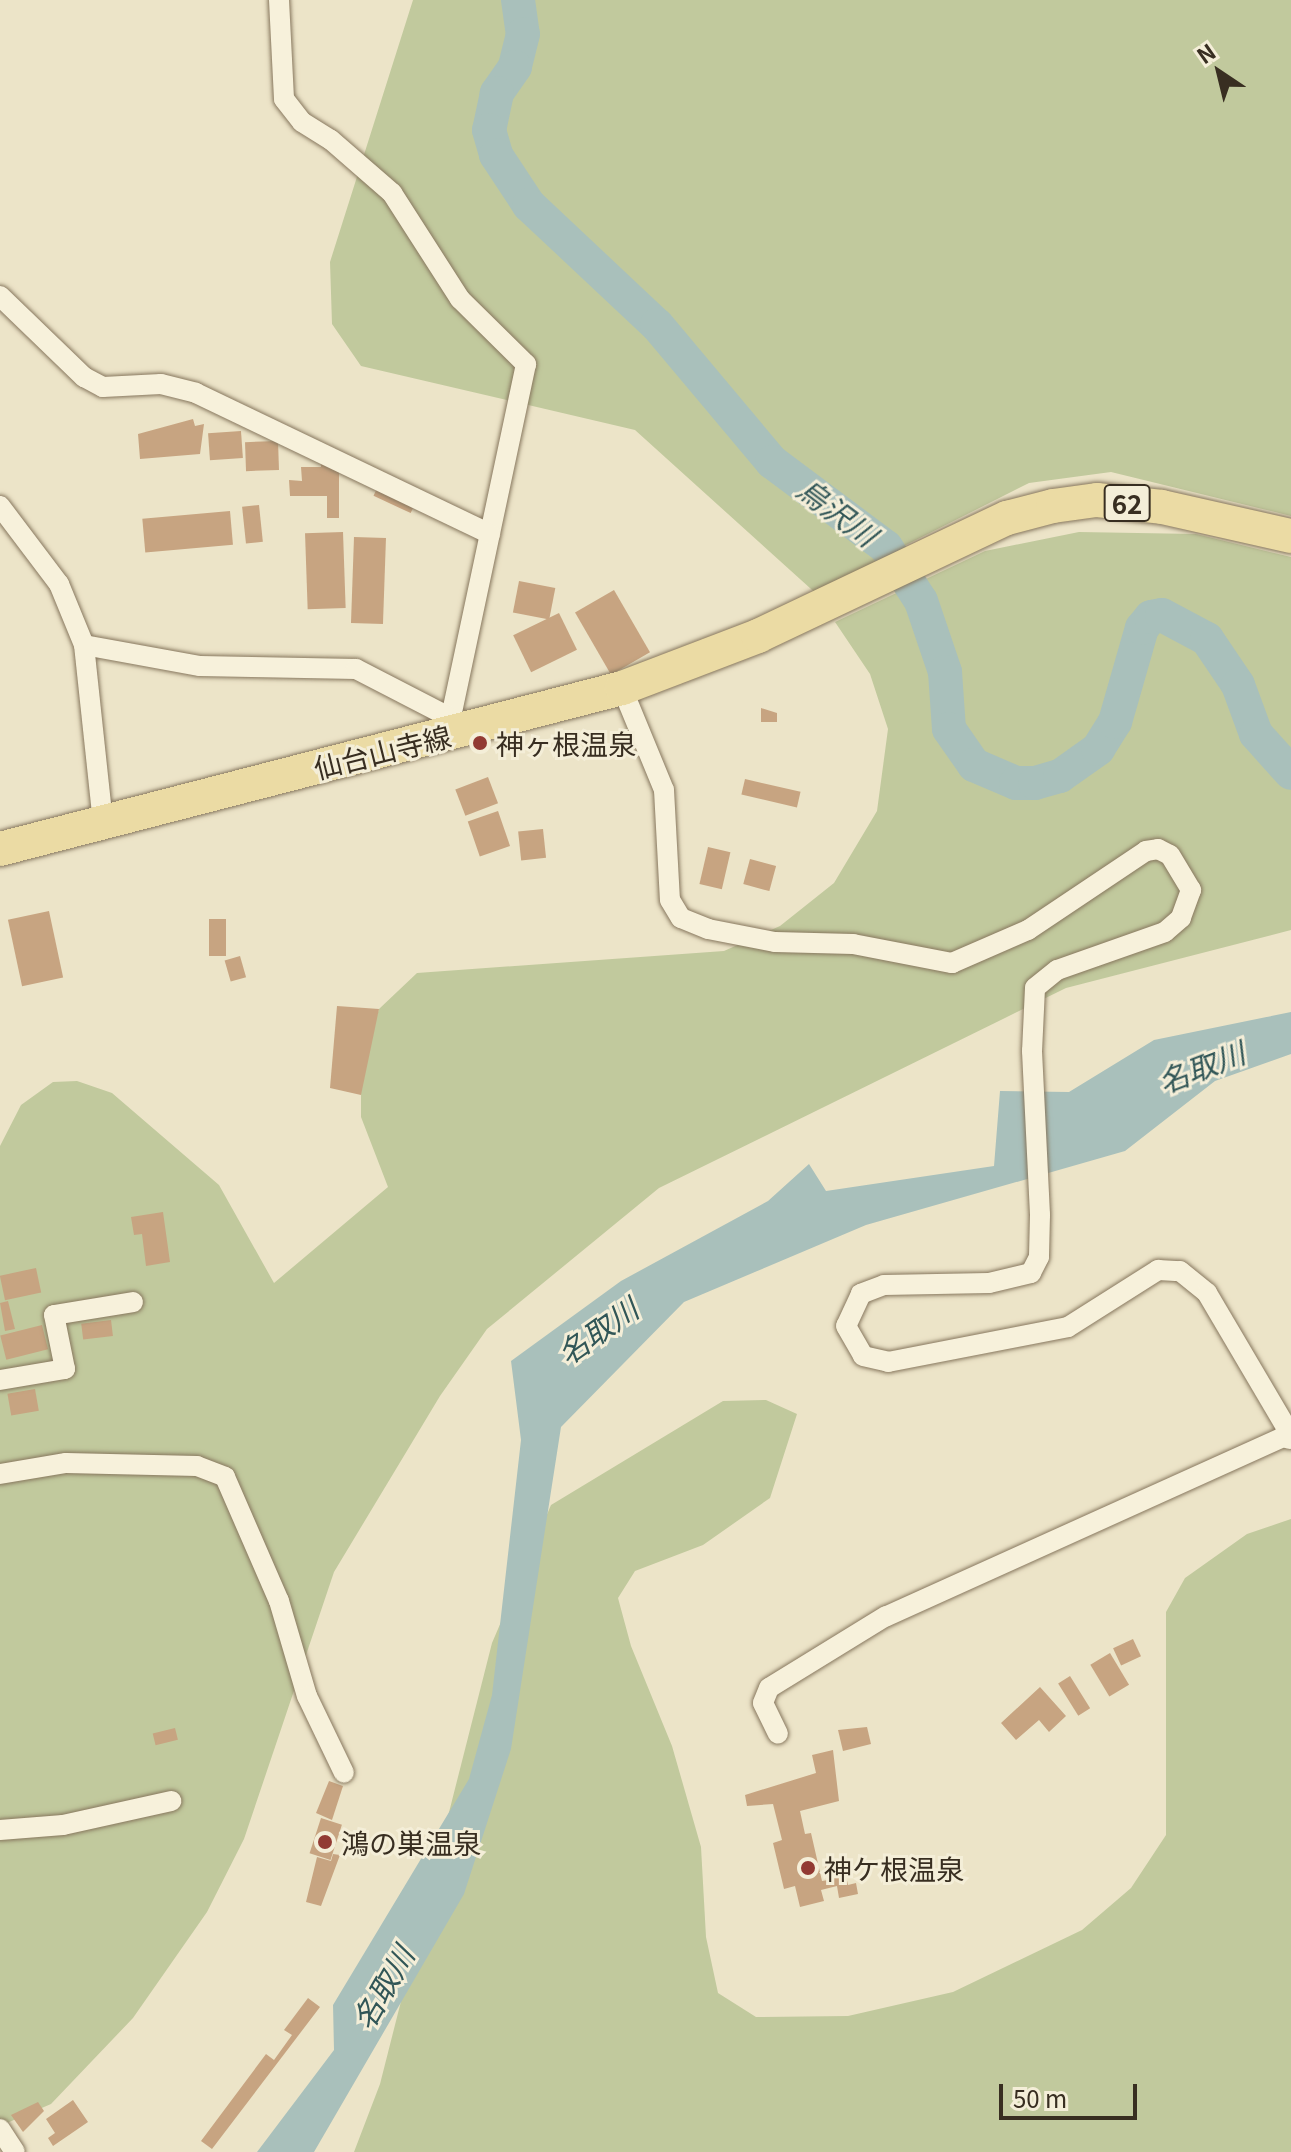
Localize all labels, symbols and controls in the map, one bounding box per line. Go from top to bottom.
north arrow [1179,32,1259,112]
text: N [1189,35,1221,70]
water label: 烏沢川 [791,470,885,552]
road number: 62 [1103,481,1151,525]
street label: 仙台山寺線 [310,718,454,784]
place label: 神ヶ根温泉 [496,726,636,760]
marker: 神ヶ根温泉 [471,734,489,752]
water label: 名取川 [1153,1033,1249,1099]
water label: 名取川 [550,1289,644,1371]
place label: 鴻の巣温泉 [341,1825,481,1859]
marker: 鴻の巣温泉 [316,1833,334,1851]
place label: 神ケ根温泉 [824,1851,964,1885]
marker: 神ケ根温泉 [799,1859,817,1877]
water label: 名取川 [344,1939,420,2035]
scale bar [1003,2068,1141,2118]
text: 50 m [1013,2080,1067,2115]

